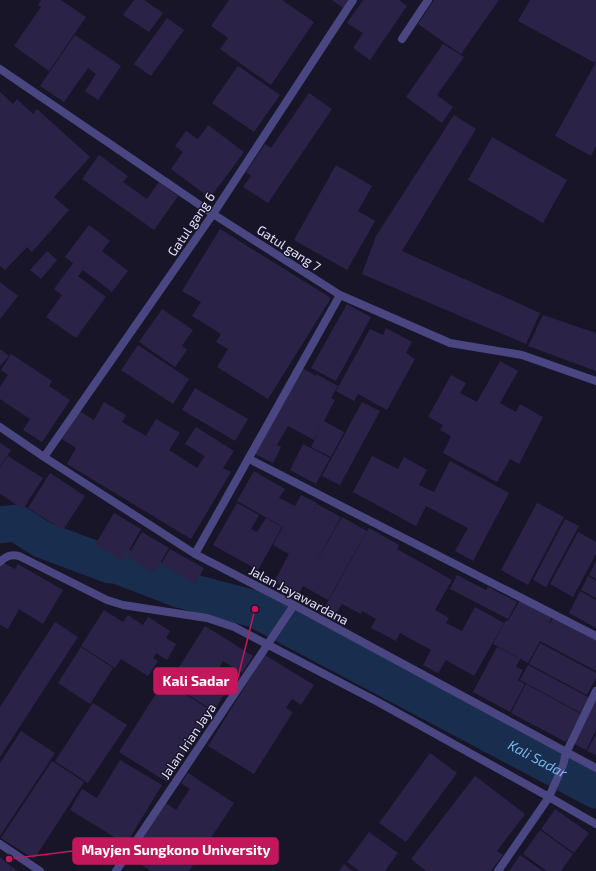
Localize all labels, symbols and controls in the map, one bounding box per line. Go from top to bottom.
street label: Gatul gang 6 [164,189,218,259]
street label: Gatul gang 7 [254,221,324,275]
street label: Jalan Jayawardana [246,562,352,628]
callout: Kali Sadar [154,668,237,694]
text: Kali Sadar [163,672,229,689]
street label: Jalan Irian Jaya [157,700,219,782]
water label: Kali Sadar [505,736,570,781]
callout: Mayjen Sungkono University [73,838,278,864]
text: Mayjen Sungkono University [82,841,271,858]

